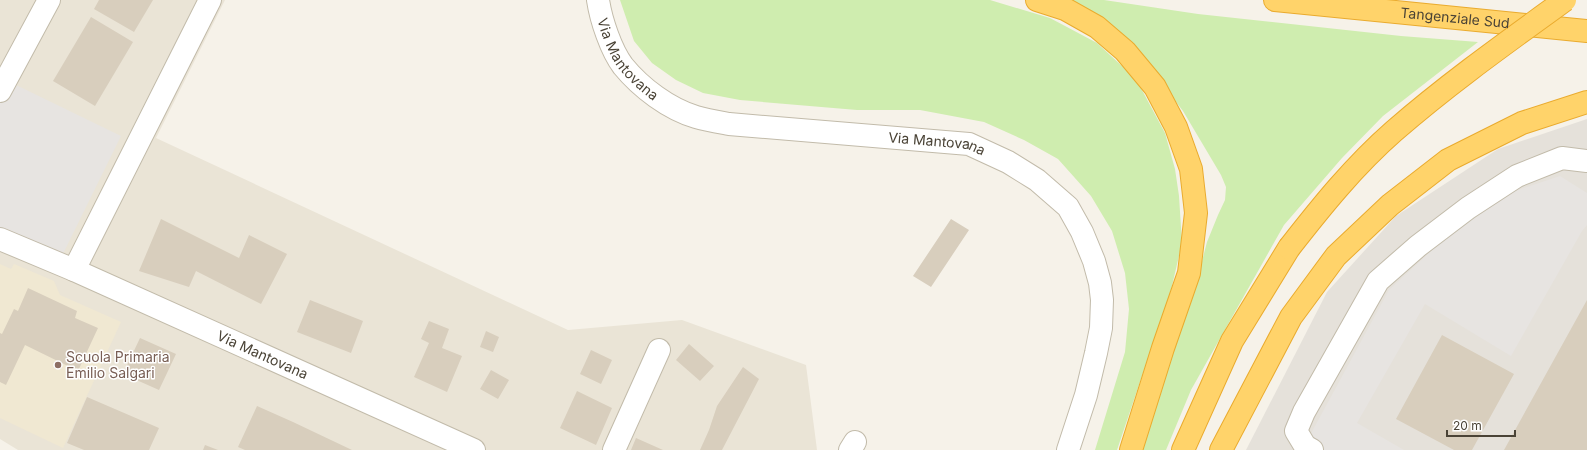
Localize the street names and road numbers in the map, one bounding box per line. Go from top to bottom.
street label: Tangenziale Sud [1400,4,1511,31]
street label: Via Mantovana [594,16,662,104]
street label: Via Mantovana [888,128,988,158]
street label: Via Mantovana [215,327,311,382]

